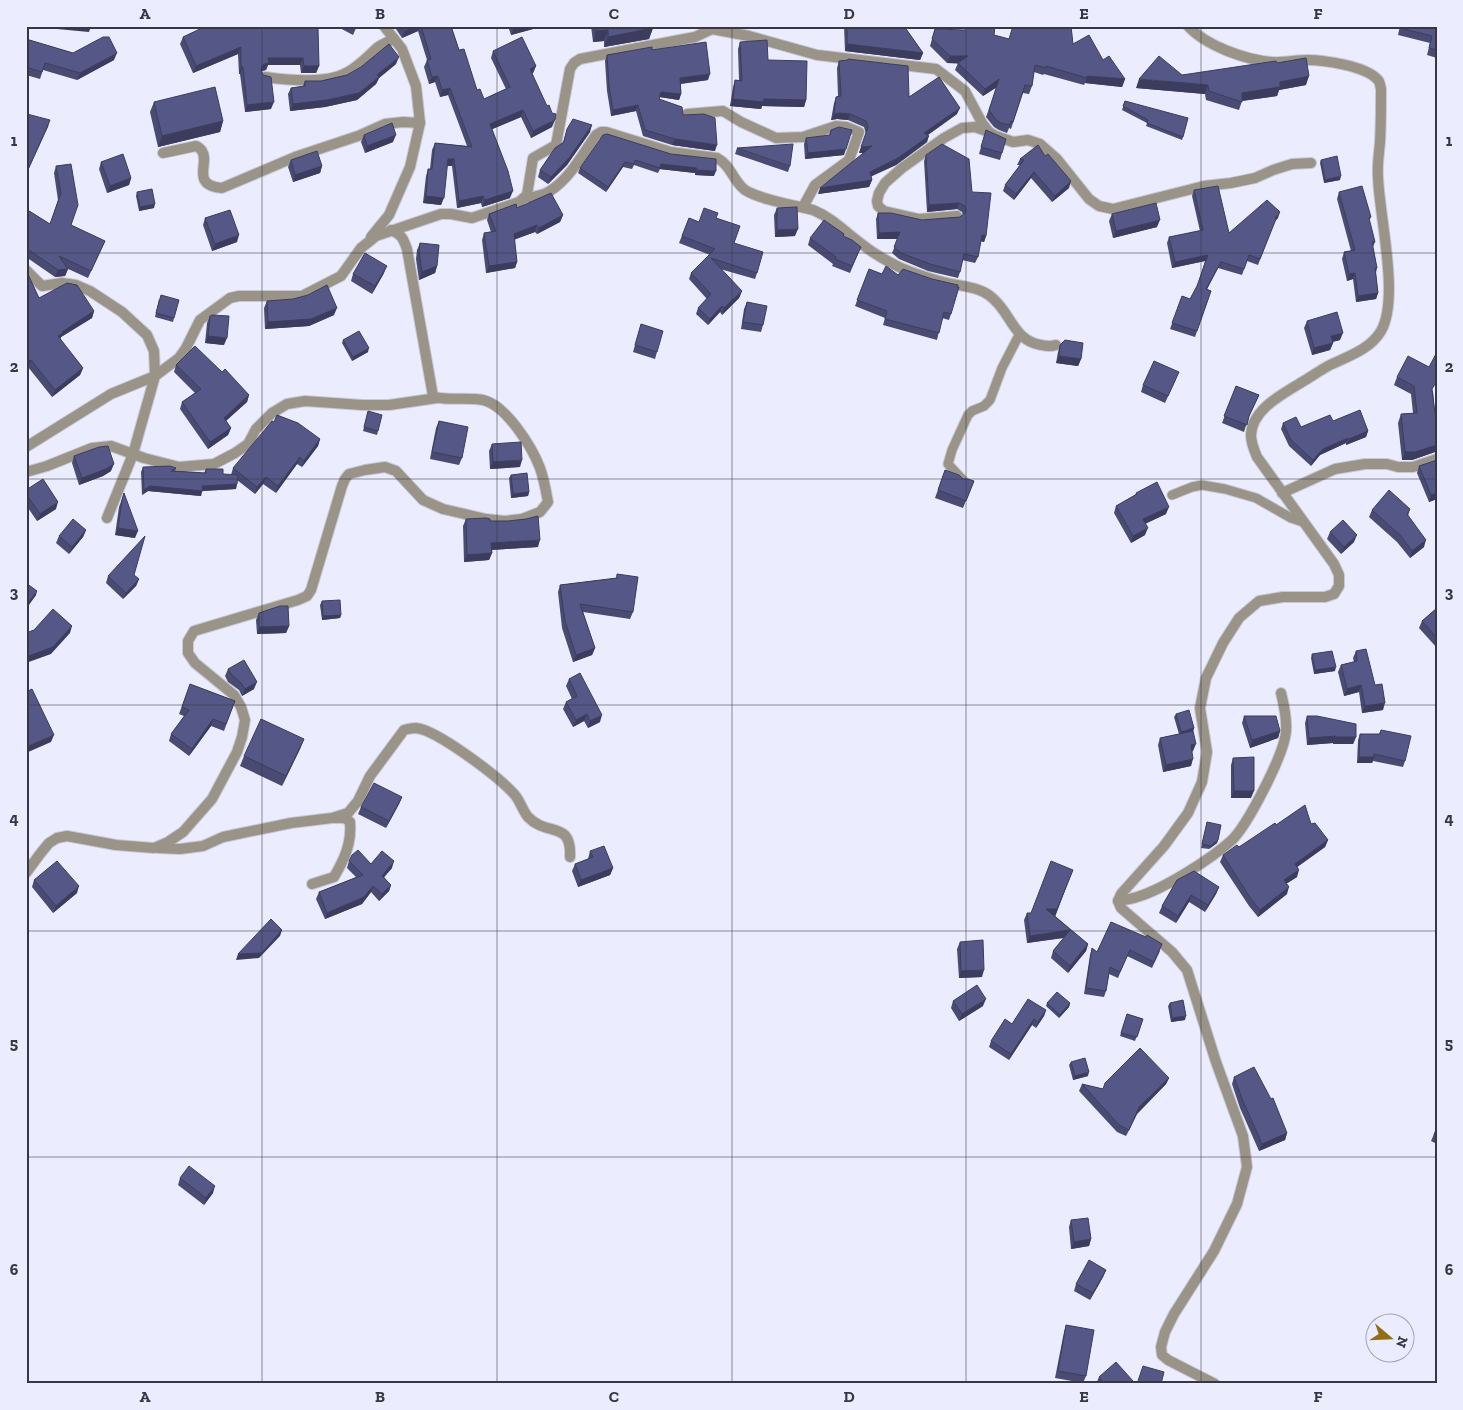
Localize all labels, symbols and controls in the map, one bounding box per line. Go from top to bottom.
text: A [140,4,151,23]
text: B [375,4,385,23]
text: C [609,4,619,23]
text: D [843,4,855,23]
text: E [1079,4,1089,23]
text: F [1313,4,1323,23]
text: 1 [11,131,18,150]
text: 1 [1446,131,1453,150]
text: 2 [10,357,19,376]
text: 2 [1445,357,1454,376]
text: 3 [10,583,19,602]
text: 3 [1445,583,1454,602]
text: 4 [9,809,19,828]
text: 4 [1444,809,1454,828]
text: 5 [10,1034,18,1053]
text: 5 [1445,1034,1453,1053]
text: 6 [10,1260,19,1279]
text: 6 [1445,1260,1454,1279]
north arrow [1366,1312,1416,1362]
text: N [1392,1334,1412,1350]
text: A [140,1387,151,1406]
text: B [375,1387,385,1406]
text: C [609,1387,619,1406]
text: D [843,1387,855,1406]
text: E [1079,1387,1089,1406]
text: F [1313,1387,1323,1406]

